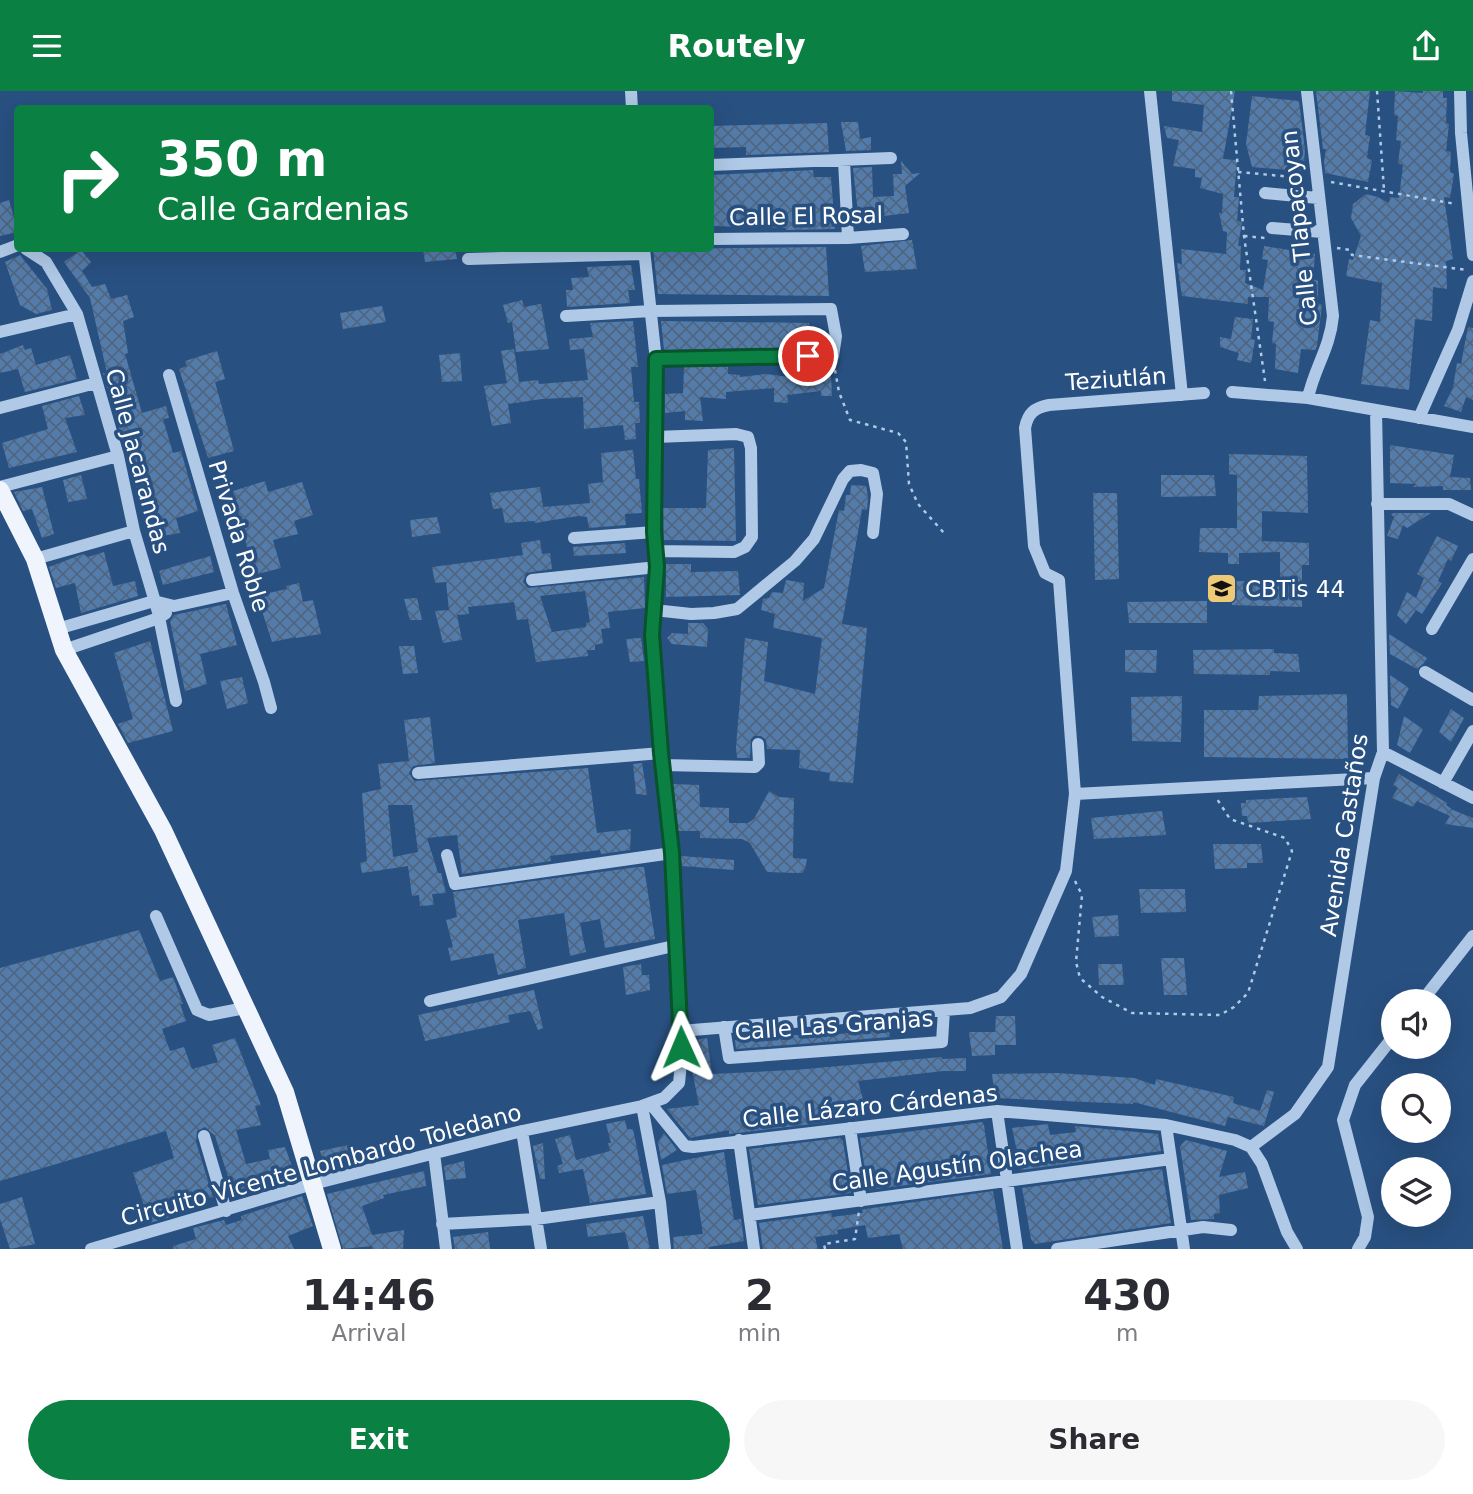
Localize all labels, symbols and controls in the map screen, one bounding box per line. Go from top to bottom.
icon: menu [28,27,66,65]
text: Routely [667,27,806,65]
icon: share [1407,27,1445,65]
street label: Calle Tlapacoyan [1276,129,1322,327]
text: 350 m [157,131,327,188]
icon: right [42,133,133,224]
text: Calle Gardenias [157,190,409,228]
street label: Calle El Rosal [729,202,883,230]
pin [778,326,838,386]
icon: arrive [789,337,827,375]
street label: Teziutlán [1064,362,1167,396]
street label: Calle Jacarandas [101,365,175,557]
street label: Privada Roble [204,457,274,615]
school or university icon: CBTis 44 [1205,572,1239,606]
place label: CBTis 44 [1245,576,1345,602]
street label: Avenida Castaños [1315,732,1373,938]
map controls [1381,989,1451,1227]
button: sound [1381,989,1451,1059]
street label: Calle Las Granjas [734,1005,934,1045]
position arrow [644,1010,718,1084]
button: search [1381,1073,1451,1143]
street label: Calle Lázaro Cárdenas [741,1080,999,1132]
street label: Circuito Vicente Lombardo Toledano [118,1099,524,1231]
street label: Calle Agustín Olachea [830,1136,1084,1196]
button: layers [1381,1157,1451,1227]
text: 14:46 [302,1271,436,1320]
text: 2 [745,1271,774,1320]
text: 430 [1083,1271,1171,1320]
text: Arrival [332,1320,406,1346]
text: min [738,1320,781,1346]
text: m [1116,1320,1138,1346]
button: Exit [28,1400,730,1480]
button: Share [744,1400,1445,1480]

